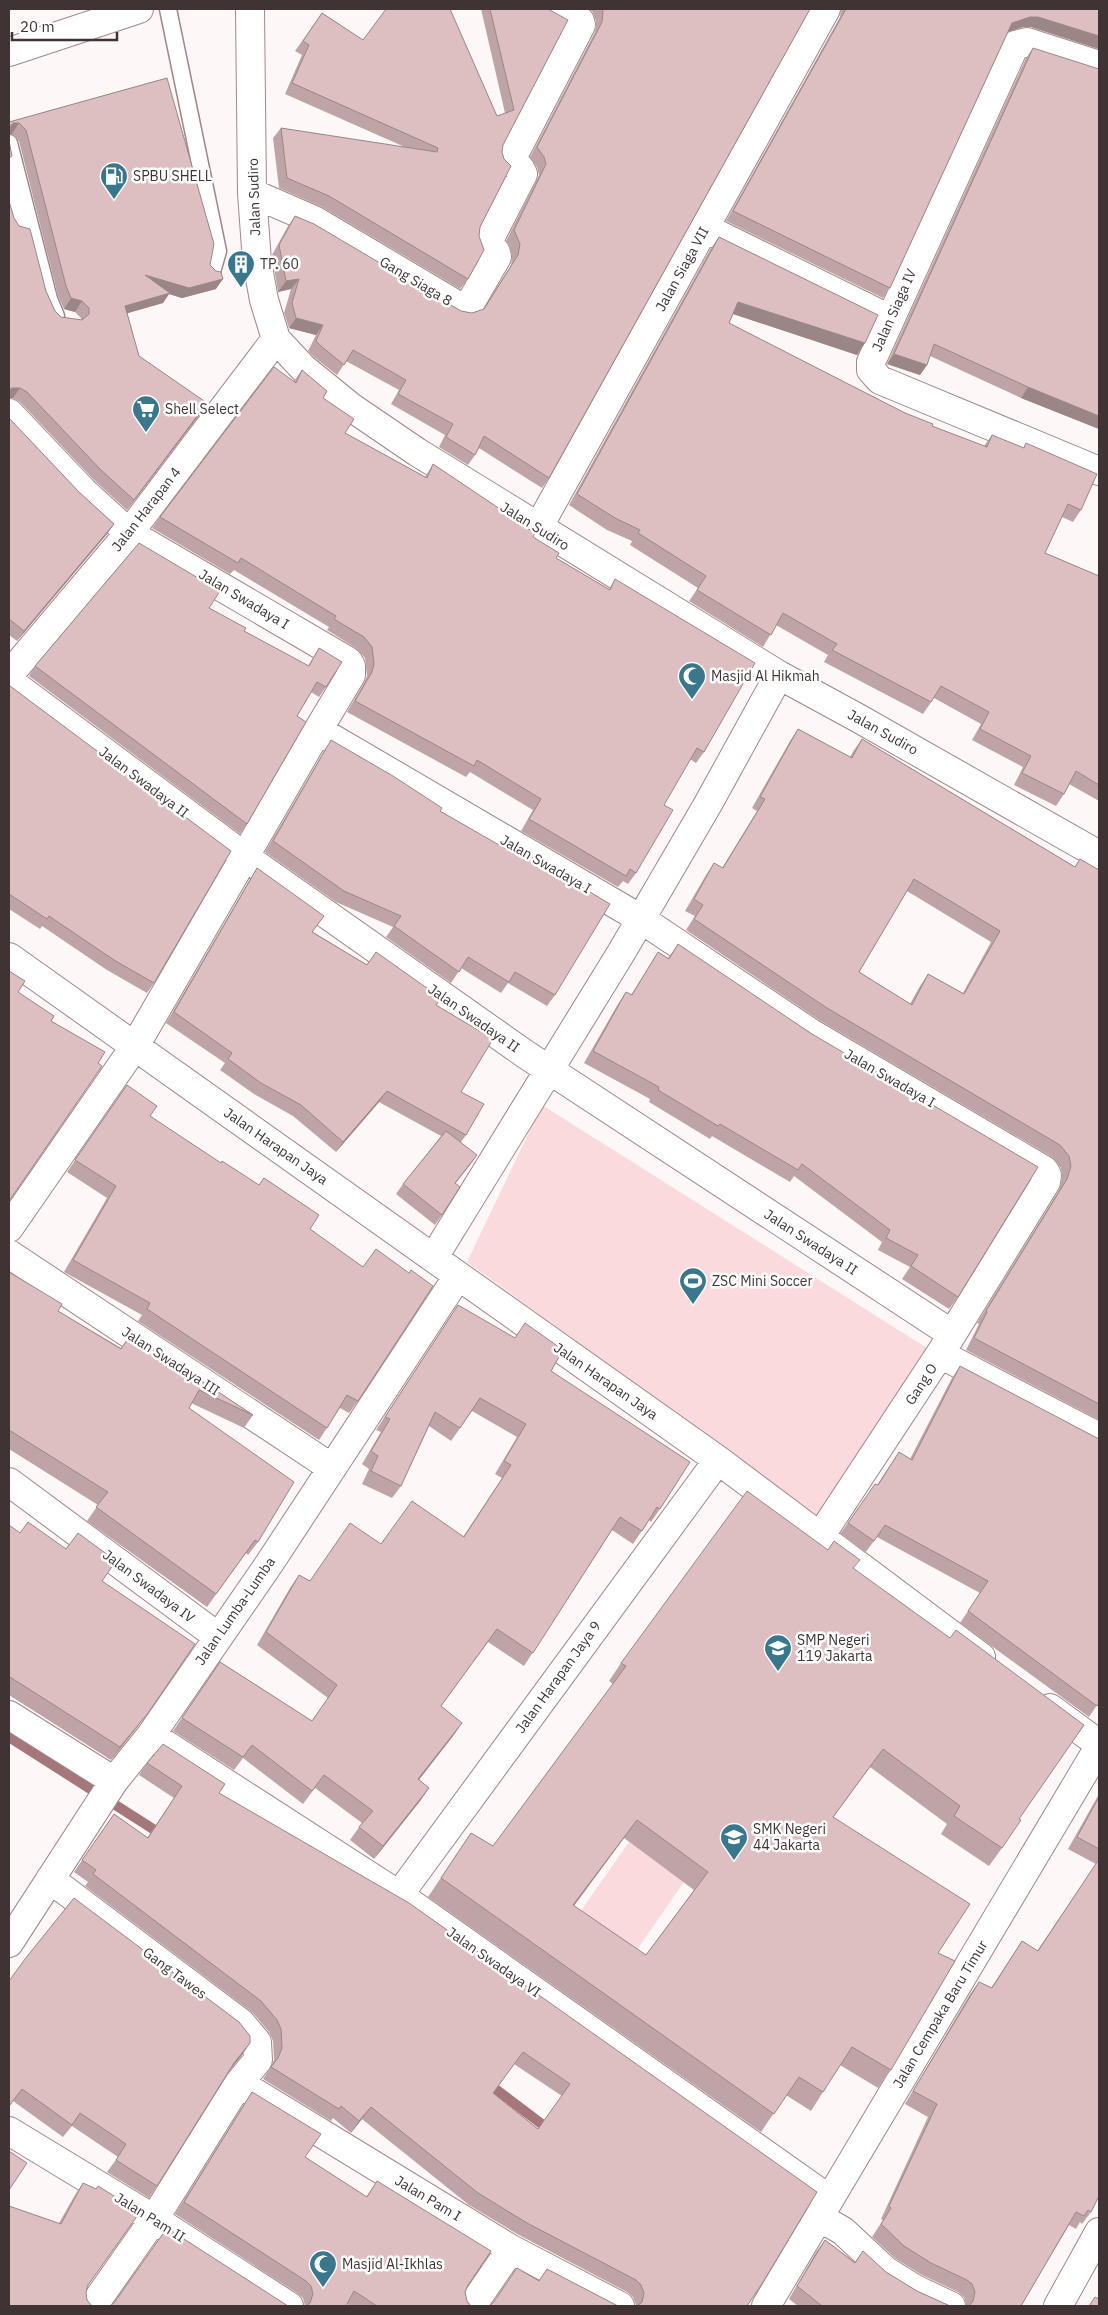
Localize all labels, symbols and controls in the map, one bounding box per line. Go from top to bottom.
scale bar [12,10,118,42]
text: 20 m [20,17,55,36]
street label: Jalan Sudiro [244,158,264,236]
fuel station icon: SPBU SHELL [99,161,129,200]
place label: SPBU SHELL [133,167,212,185]
street label: Jalan Siaga VII [651,223,713,315]
building icon: TP. 60 [226,249,256,288]
street label: Gang Siaga 8 [376,252,456,310]
place label: TP. 60 [260,255,299,273]
street label: Jalan Siaga IV [868,265,920,354]
supermarket icon: Shell Select [131,394,161,433]
place label: Shell Select [165,400,239,418]
street label: Jalan Harapan 4 [107,463,185,555]
street label: Jalan Sudiro [497,498,573,554]
street label: Jalan Swadaya I [196,565,292,633]
mosque icon: Masjid Al Hikmah [677,661,707,700]
place label: Masjid Al Hikmah [711,667,820,685]
street label: Jalan Sudiro [845,705,922,759]
street label: Jalan Swadaya II [96,742,192,822]
street label: Jalan Swadaya I [497,831,595,897]
street label: Jalan Swadaya II [425,980,523,1056]
street label: Jalan Swadaya I [841,1045,939,1111]
street label: Jalan Harapan Jaya [221,1103,332,1189]
street label: Jalan Swadaya II [761,1205,861,1279]
sports icon: ZSC Mini Soccer [678,1266,708,1305]
place label: ZSC Mini Soccer [712,1272,813,1290]
street label: Jalan Swadaya III [119,1323,223,1399]
street label: Jalan Harapan Jaya [551,1338,662,1424]
street label: Gang O [901,1360,941,1408]
street label: Jalan Swadaya IV [99,1546,199,1627]
street label: Jalan Lumba-Lumba [191,1553,279,1669]
street label: Jalan Harapan Jaya 9 [511,1617,605,1737]
place label: SMP Negeri 119 Jakarta [797,1631,873,1665]
school or university icon: SMP Negeri 119 Jakarta [763,1633,793,1672]
place label: SMK Negeri 44 Jakarta [753,1820,826,1854]
school or university icon: SMK Negeri 44 Jakarta [719,1822,749,1861]
street label: Jalan Swadaya VI [444,1923,544,2001]
street label: Jalan Cempaka Baru Timur [889,1937,991,2091]
street label: Gang Tawes [139,1943,211,2003]
street label: Jalan Pam I [392,2171,464,2225]
street label: Jalan Pam II [111,2188,189,2246]
mosque icon: Masjid Al-Ikhlas [308,2249,338,2288]
place label: Masjid Al-Ikhlas [342,2255,443,2273]

